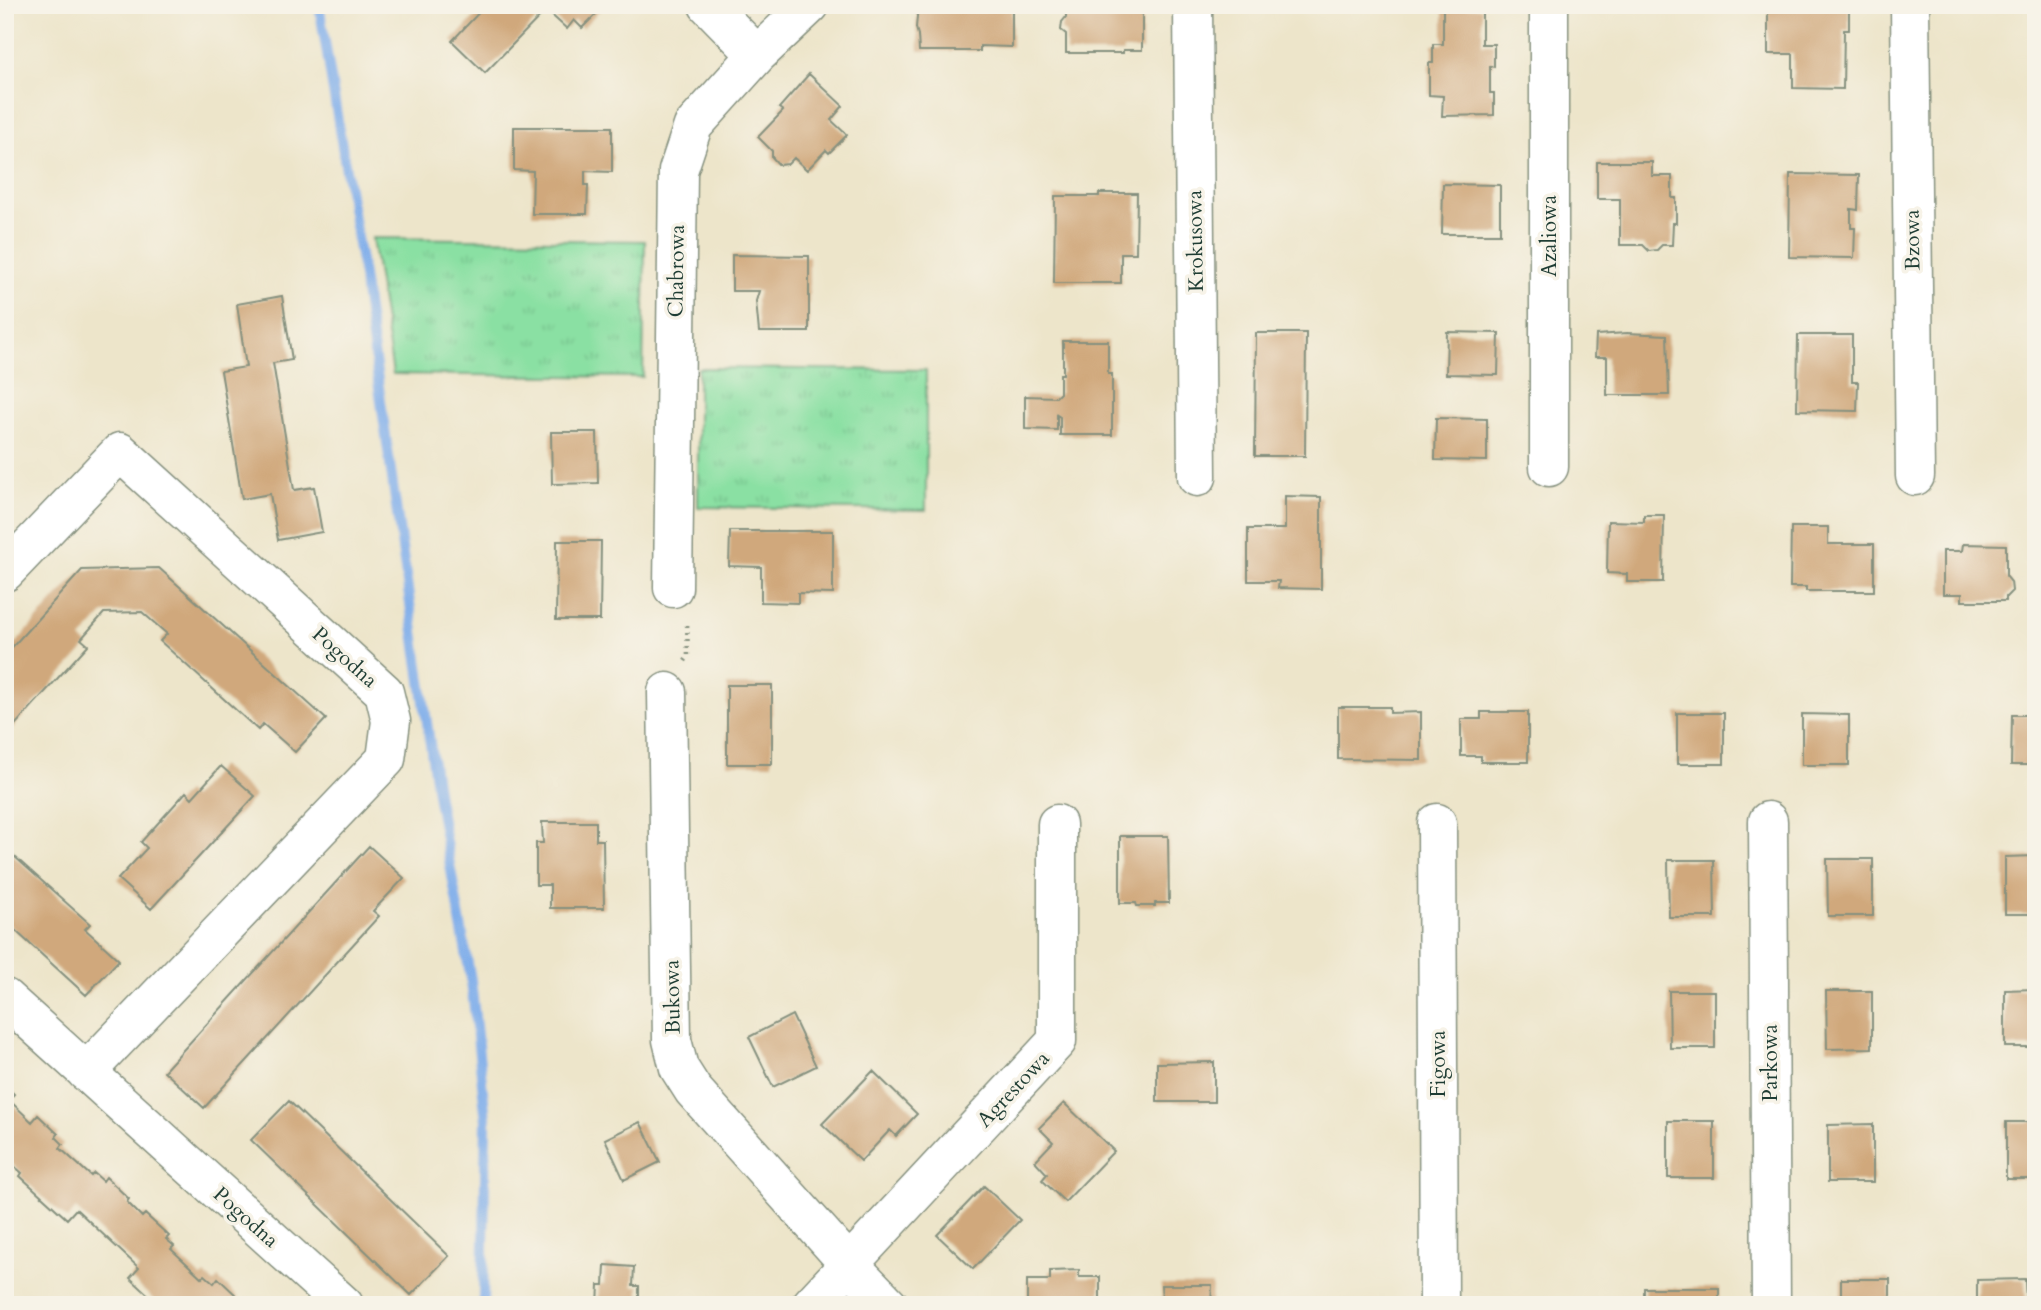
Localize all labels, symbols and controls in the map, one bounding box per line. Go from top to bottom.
street label: Krokusowa [1180,190,1211,292]
street label: Azaliowa [1535,195,1564,277]
street label: Bzowa [1897,209,1928,271]
street label: Chabrowa [661,224,692,318]
street label: Pogodna [306,620,384,695]
street label: Bukowa [657,960,688,1034]
street label: Parkowa [1756,1024,1785,1102]
street label: Figowa [1424,1031,1453,1097]
street label: Agrestowa [970,1045,1056,1134]
street label: Pogodna [207,1180,285,1255]

